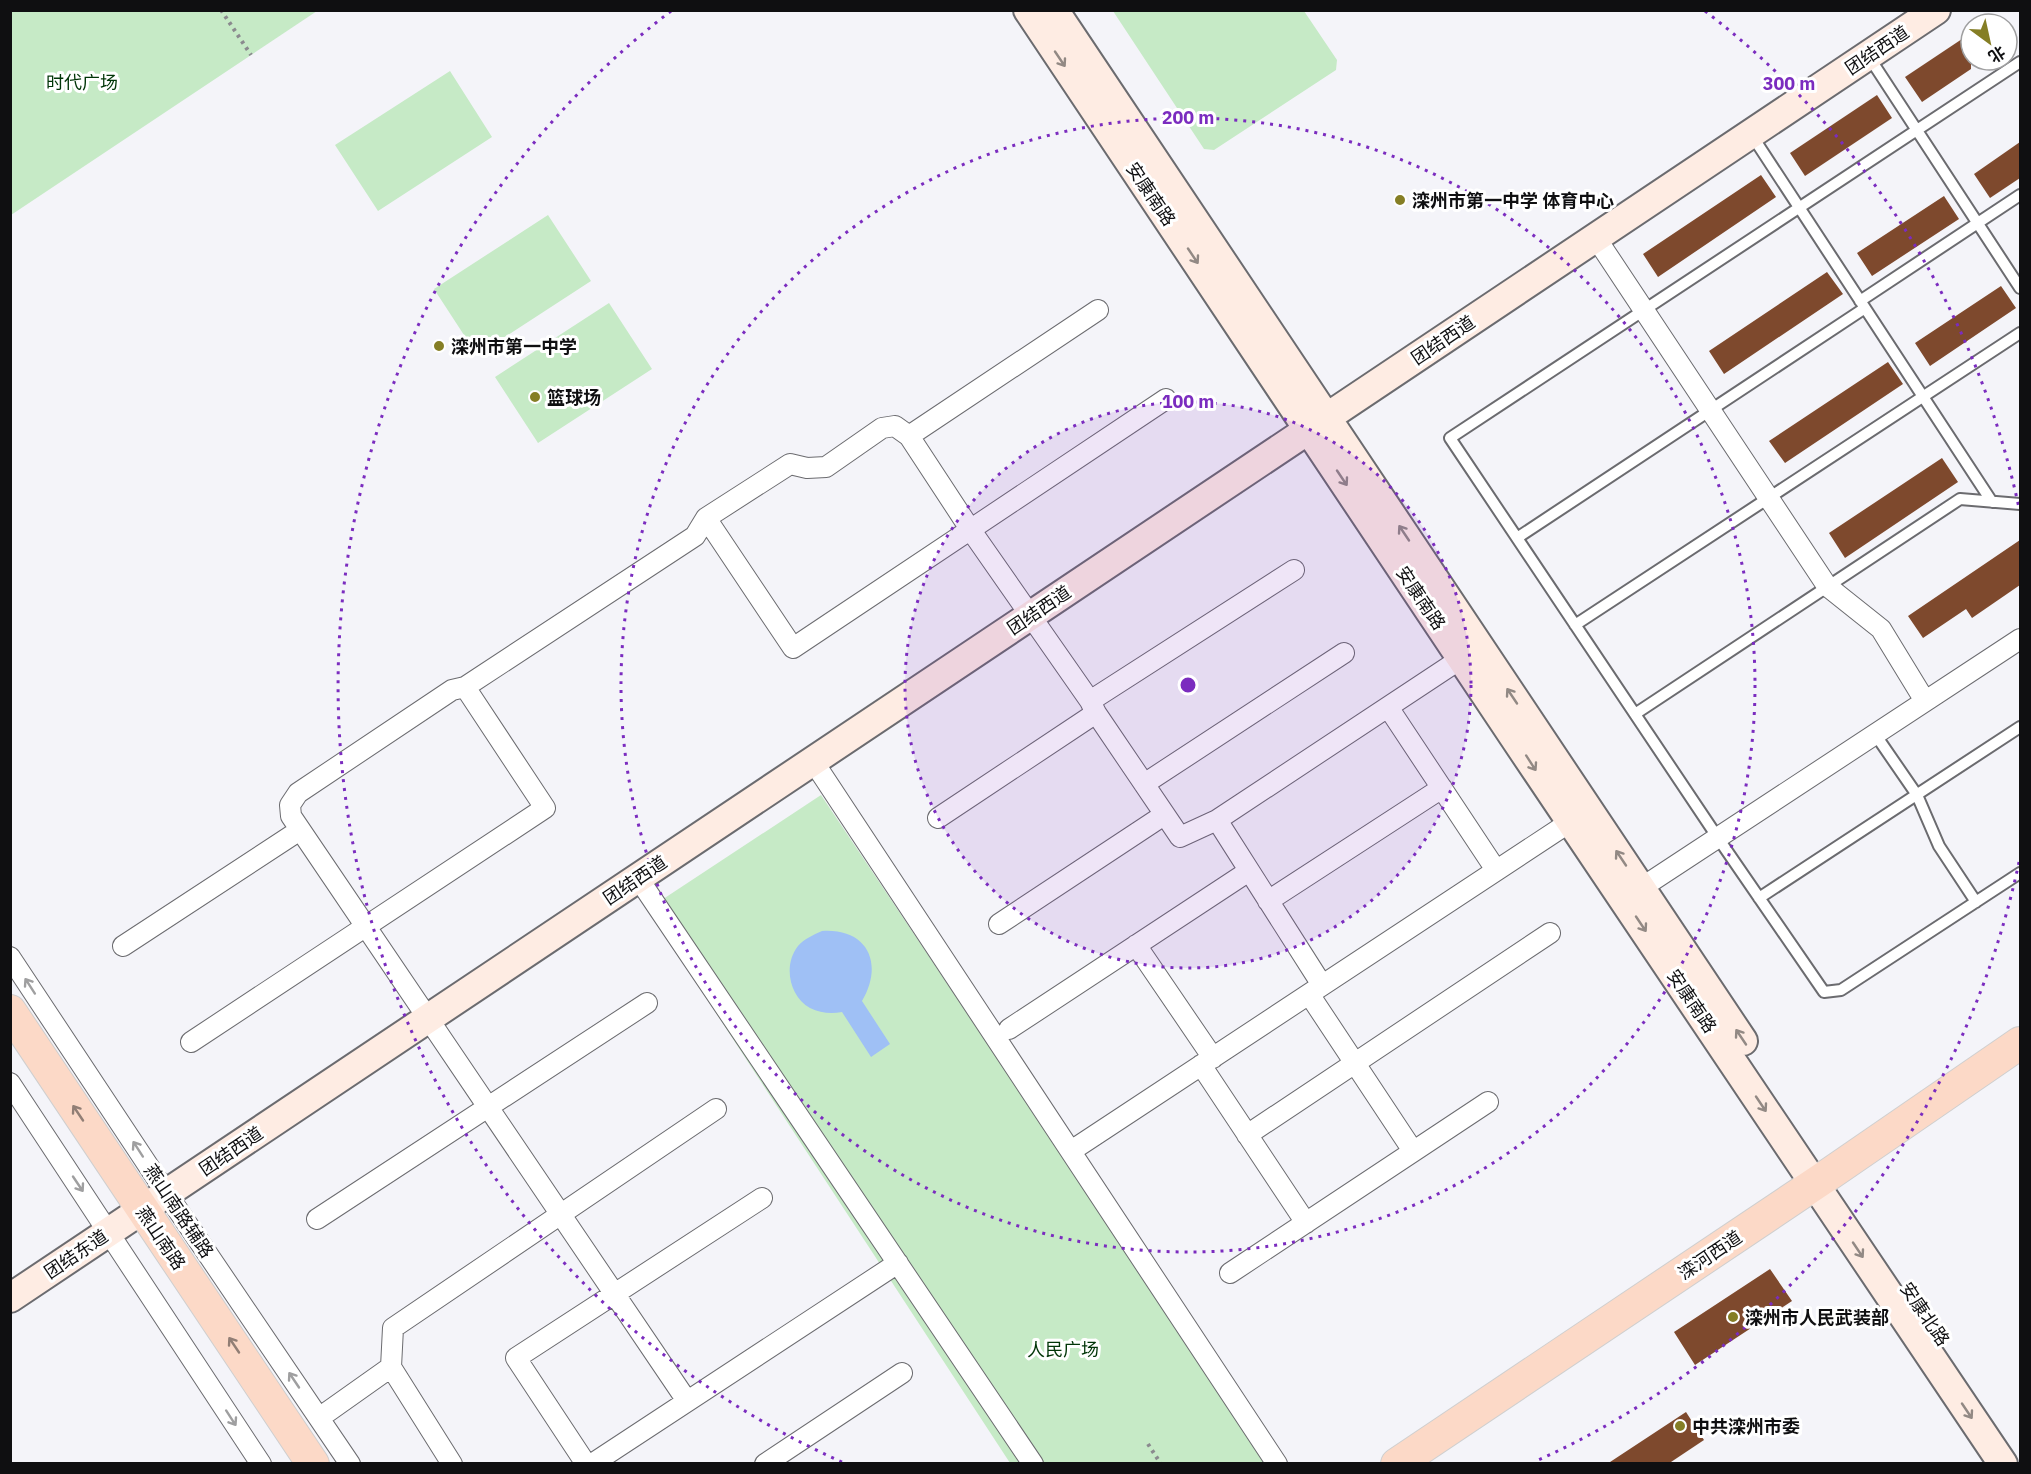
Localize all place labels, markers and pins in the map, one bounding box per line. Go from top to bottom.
place label: 滦州市第一中学 体育中心 [1412,189,1614,212]
marker: 滦州市第一中学 体育中心 [1393,193,1407,207]
place label: 滦州市第一中学 [451,335,577,358]
marker: 滦州市第一中学 [432,339,446,353]
place label: 篮球场 [547,386,601,409]
marker: 篮球场 [528,390,542,404]
centre of rings [1178,675,1198,695]
place label: 滦州市人民武装部 [1745,1306,1889,1329]
marker: 滦州市人民武装部 [1726,1310,1740,1324]
place label: 中共滦州市委 [1692,1415,1800,1438]
marker: 中共滦州市委 [1673,1419,1687,1433]

